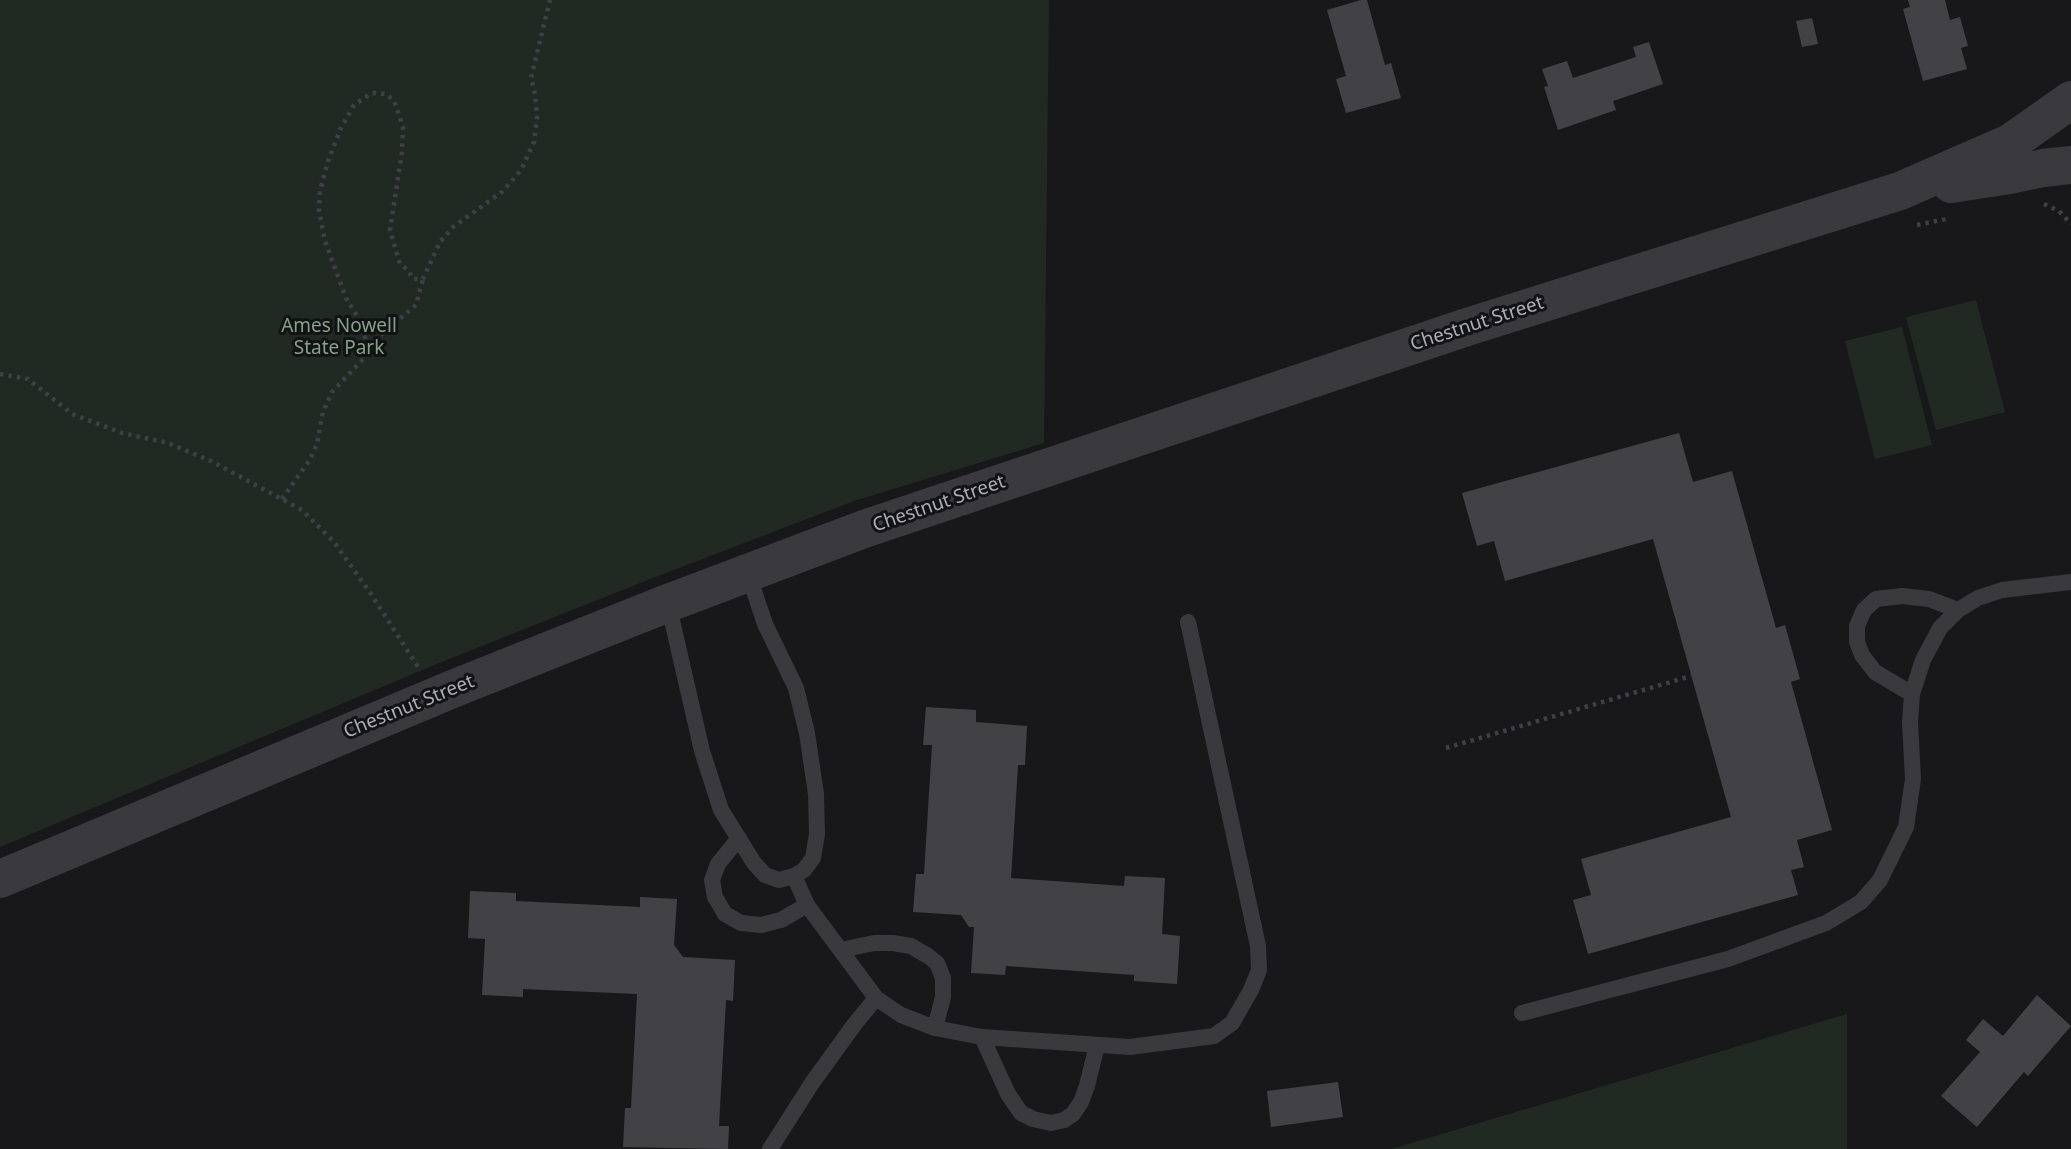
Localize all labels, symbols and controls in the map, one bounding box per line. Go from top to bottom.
street label: Chestnut Street [1407,292,1547,356]
park label: Ames Nowell State Park [281,316,397,360]
street label: Chestnut Street [870,471,1008,537]
street label: Chestnut Street [340,670,478,744]

